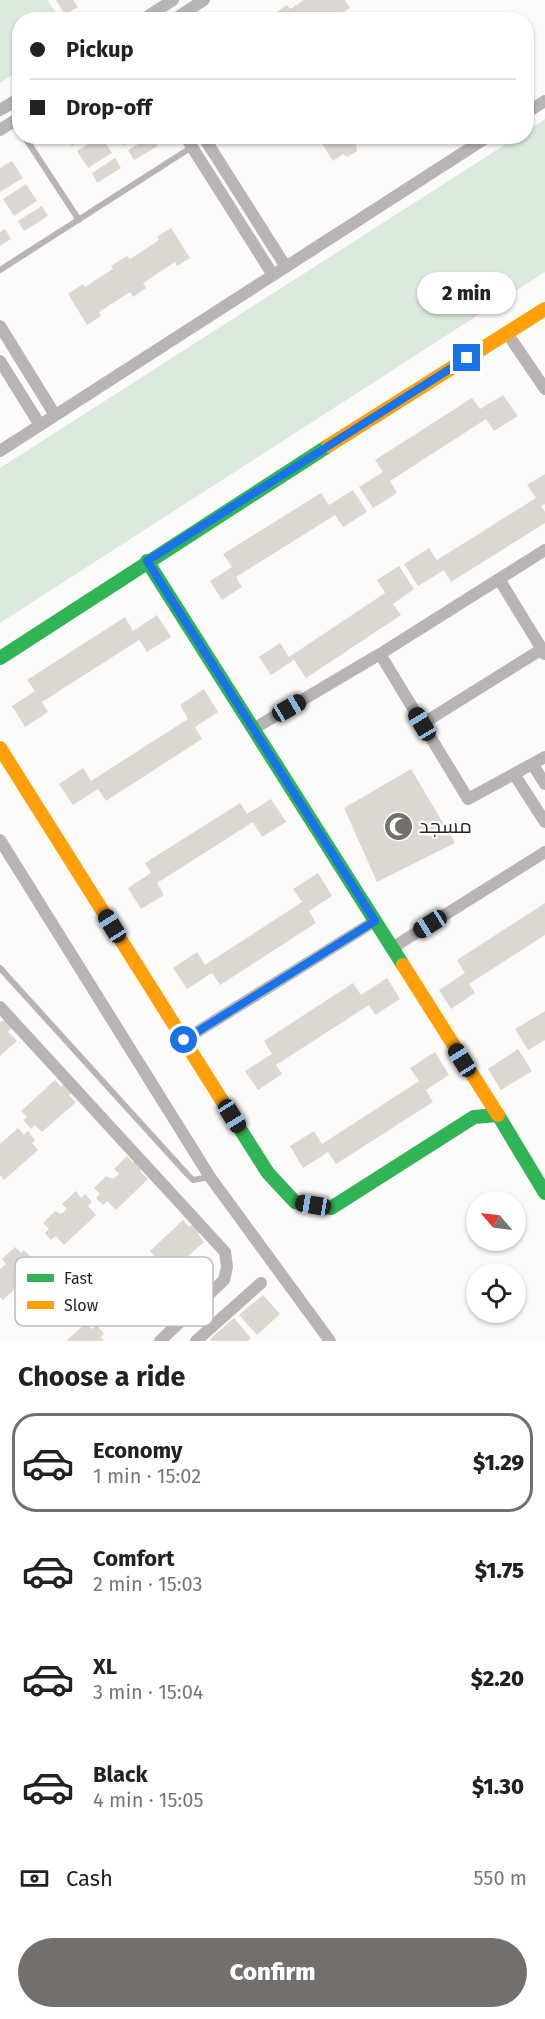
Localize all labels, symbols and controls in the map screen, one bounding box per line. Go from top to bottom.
text: Pickup [66,36,134,63]
text: Drop-off [66,94,152,121]
callout: 2 min [418,271,516,313]
text: 2 min [442,281,491,305]
route end [453,344,480,371]
car [269,691,309,725]
car [405,704,439,744]
mosque icon: مسجد [382,810,414,842]
place label: مسجد [419,814,472,838]
car [95,906,129,946]
car [410,907,450,941]
route start [170,1026,197,1053]
car [445,1040,479,1080]
car [215,1096,249,1136]
north arrow [466,1191,526,1251]
map controls [466,1191,526,1323]
car [294,1193,332,1217]
legend [15,1257,213,1326]
button: locate [466,1263,526,1323]
text: Fast [64,1269,93,1288]
text: Slow [64,1296,99,1315]
text: Choose a ride [18,1361,185,1393]
icon: car [21,1436,75,1490]
text: Economy [93,1437,182,1464]
text: $1.29 [473,1449,524,1476]
text: 1 min · 15:02 [93,1464,201,1488]
icon: car [21,1544,75,1598]
text: Comfort [93,1545,174,1572]
text: $1.75 [475,1557,524,1584]
text: 2 min · 15:03 [93,1572,203,1596]
icon: car [21,1652,75,1706]
text: XL [93,1653,117,1680]
text: $2.20 [471,1665,524,1692]
text: 3 min · 15:04 [93,1680,203,1704]
icon: car [21,1760,75,1814]
text: Black [93,1761,148,1788]
text: $1.30 [472,1773,524,1800]
text: 4 min · 15:05 [93,1788,204,1812]
icon: cash [18,1862,51,1895]
text: Cash [66,1865,113,1892]
text: 550 m [473,1866,527,1890]
button: Confirm [18,1938,527,2007]

